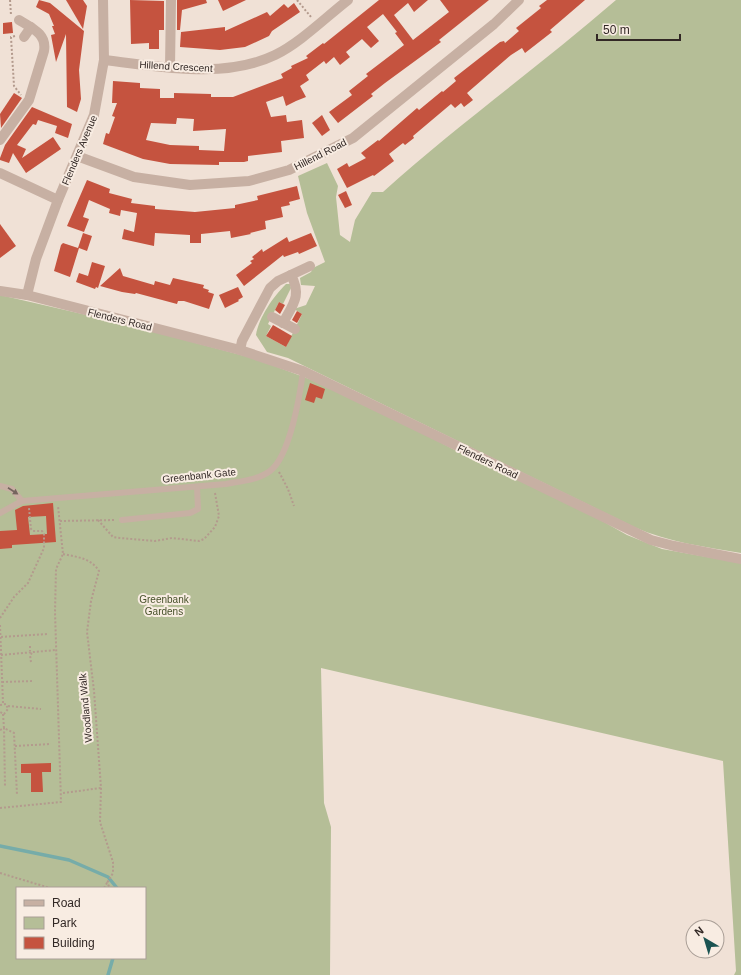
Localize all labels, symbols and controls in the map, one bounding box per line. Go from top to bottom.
scale bar [597,16,680,42]
text: 50 m [603,23,630,37]
street label: Hillend Crescent [139,59,213,74]
street label: Flenders Avenue [60,113,99,187]
street label: Hillend Road [292,137,348,172]
street label: Flenders Road [87,306,153,333]
street label: Flenders Road [456,442,520,481]
street label: Greenbank Gate [162,466,237,485]
one-way arrow [7,488,18,495]
park label: Greenbank Gardens [139,594,190,617]
street label: Woodland Walk [77,672,94,743]
legend [16,887,146,959]
text: Road [52,896,81,910]
text: Park [52,916,78,930]
north arrow [685,919,725,959]
text: N [692,924,706,938]
text: Building [52,936,95,950]

